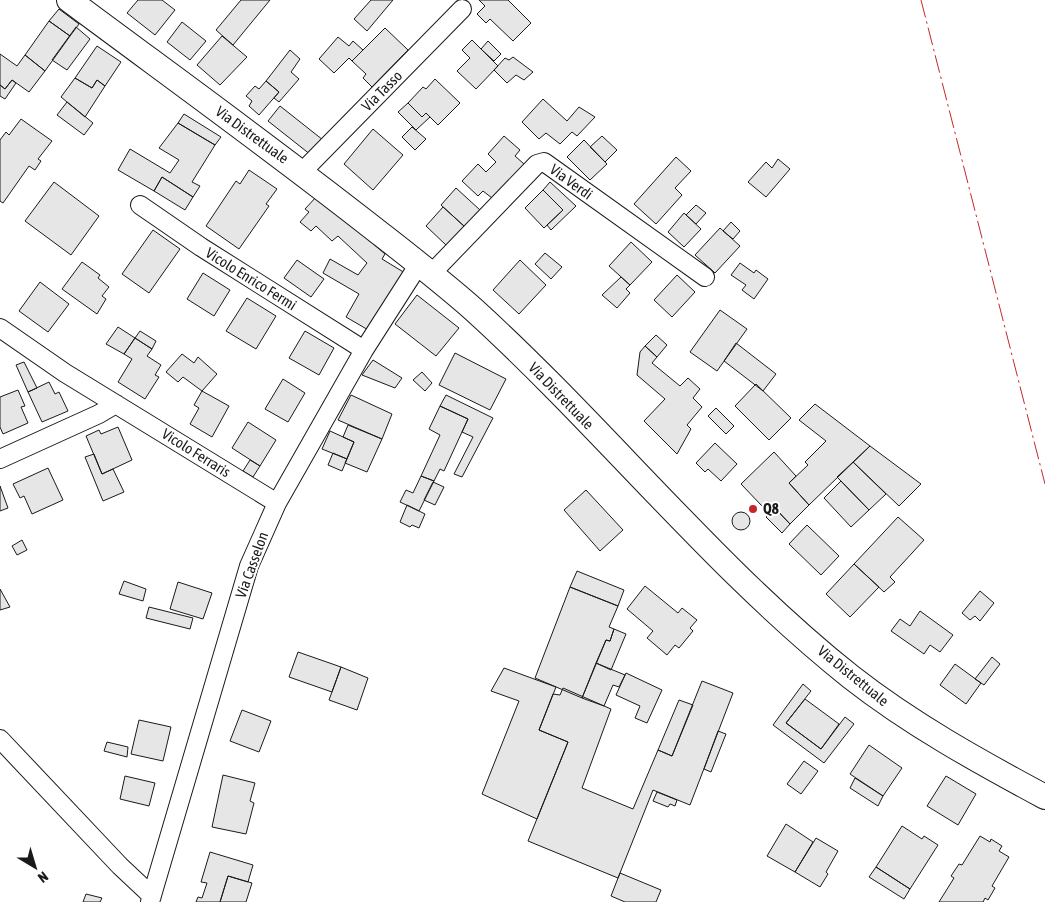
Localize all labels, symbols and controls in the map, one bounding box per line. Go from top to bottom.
street label: Via Tasso [358,67,405,114]
street label: Via Distrettuale [212,102,292,167]
street label: Via Verdi [547,160,596,203]
street label: Vicolo Enrico Fermi [203,244,300,313]
street label: Via Distrettuale [525,359,597,433]
street label: Vicolo Ferraris [159,425,234,480]
place label: Q8 [763,500,779,517]
marker: Q8 [747,503,759,515]
street label: Via Casselon [232,529,271,600]
street label: Via Distrettuale [815,642,892,709]
north arrow [10,842,60,892]
text: N [35,868,51,886]

